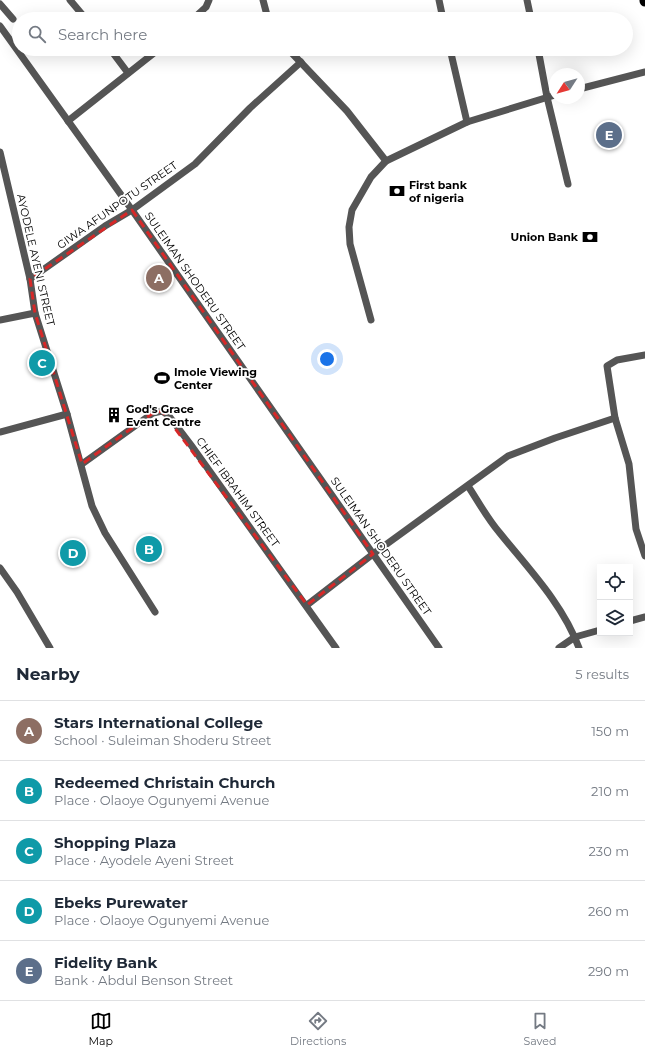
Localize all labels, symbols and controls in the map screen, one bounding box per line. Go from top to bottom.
search box [12,12,633,56]
icon: search [26,23,48,45]
text: Search here [58,25,147,44]
north arrow [549,68,585,104]
pin: E [596,120,622,150]
street label: GIWA AFUNPOTU STREET [54,158,180,252]
place label: First bank of nigeria [409,178,468,205]
bank icon: First bank of nigeria [388,182,406,200]
street label: AYODELE AYENI STREET [14,193,58,328]
street label: SULEIMAN SHODERU STREET [142,209,248,353]
bank icon: Union Bank [581,228,599,246]
place label: Union Bank [510,230,579,244]
pin: A [146,263,172,293]
pin: C [29,348,55,378]
your location [317,349,337,369]
place label: Imole Viewing Center [174,365,257,392]
sports icon: Imole Viewing Center [153,369,171,387]
place label: God's Grace Event Centre [126,402,201,429]
building icon: God's Grace Event Centre [105,406,123,424]
street label: CHIEF IBRAHIM STREET [193,434,283,550]
street label: SULEIMAN SHODERU STREET [328,474,435,618]
pin: B [136,534,162,564]
pin: D [60,538,86,568]
map controls [597,564,633,636]
button: locate [597,564,633,600]
button: layers [597,600,633,636]
text: Nearby [16,664,80,684]
text: 5 results [575,666,629,682]
text: Stars International College [54,713,263,732]
text: A [24,723,34,739]
text: 150 m [591,723,629,739]
text: School · Suleiman Shoderu Street [54,732,271,748]
text: Redeemed Christain Church [54,773,275,792]
text: B [24,783,34,799]
text: 210 m [591,783,629,799]
text: Place · Olaoye Ogunyemi Avenue [54,792,269,808]
text: Shopping Plaza [54,833,176,852]
text: C [24,843,34,859]
text: 230 m [588,843,629,859]
text: Place · Ayodele Ayeni Street [54,852,234,868]
text: Ebeks Purewater [54,893,188,912]
text: D [24,903,34,919]
text: 260 m [588,903,629,919]
text: Place · Olaoye Ogunyemi Avenue [54,912,269,928]
text: Fidelity Bank [54,953,157,972]
text: E [25,963,33,979]
text: 290 m [588,963,629,979]
text: Bank · Abdul Benson Street [54,972,233,988]
tab: Map [89,1010,113,1048]
tab: Directions [290,1010,346,1048]
tab: Saved [523,1010,556,1048]

